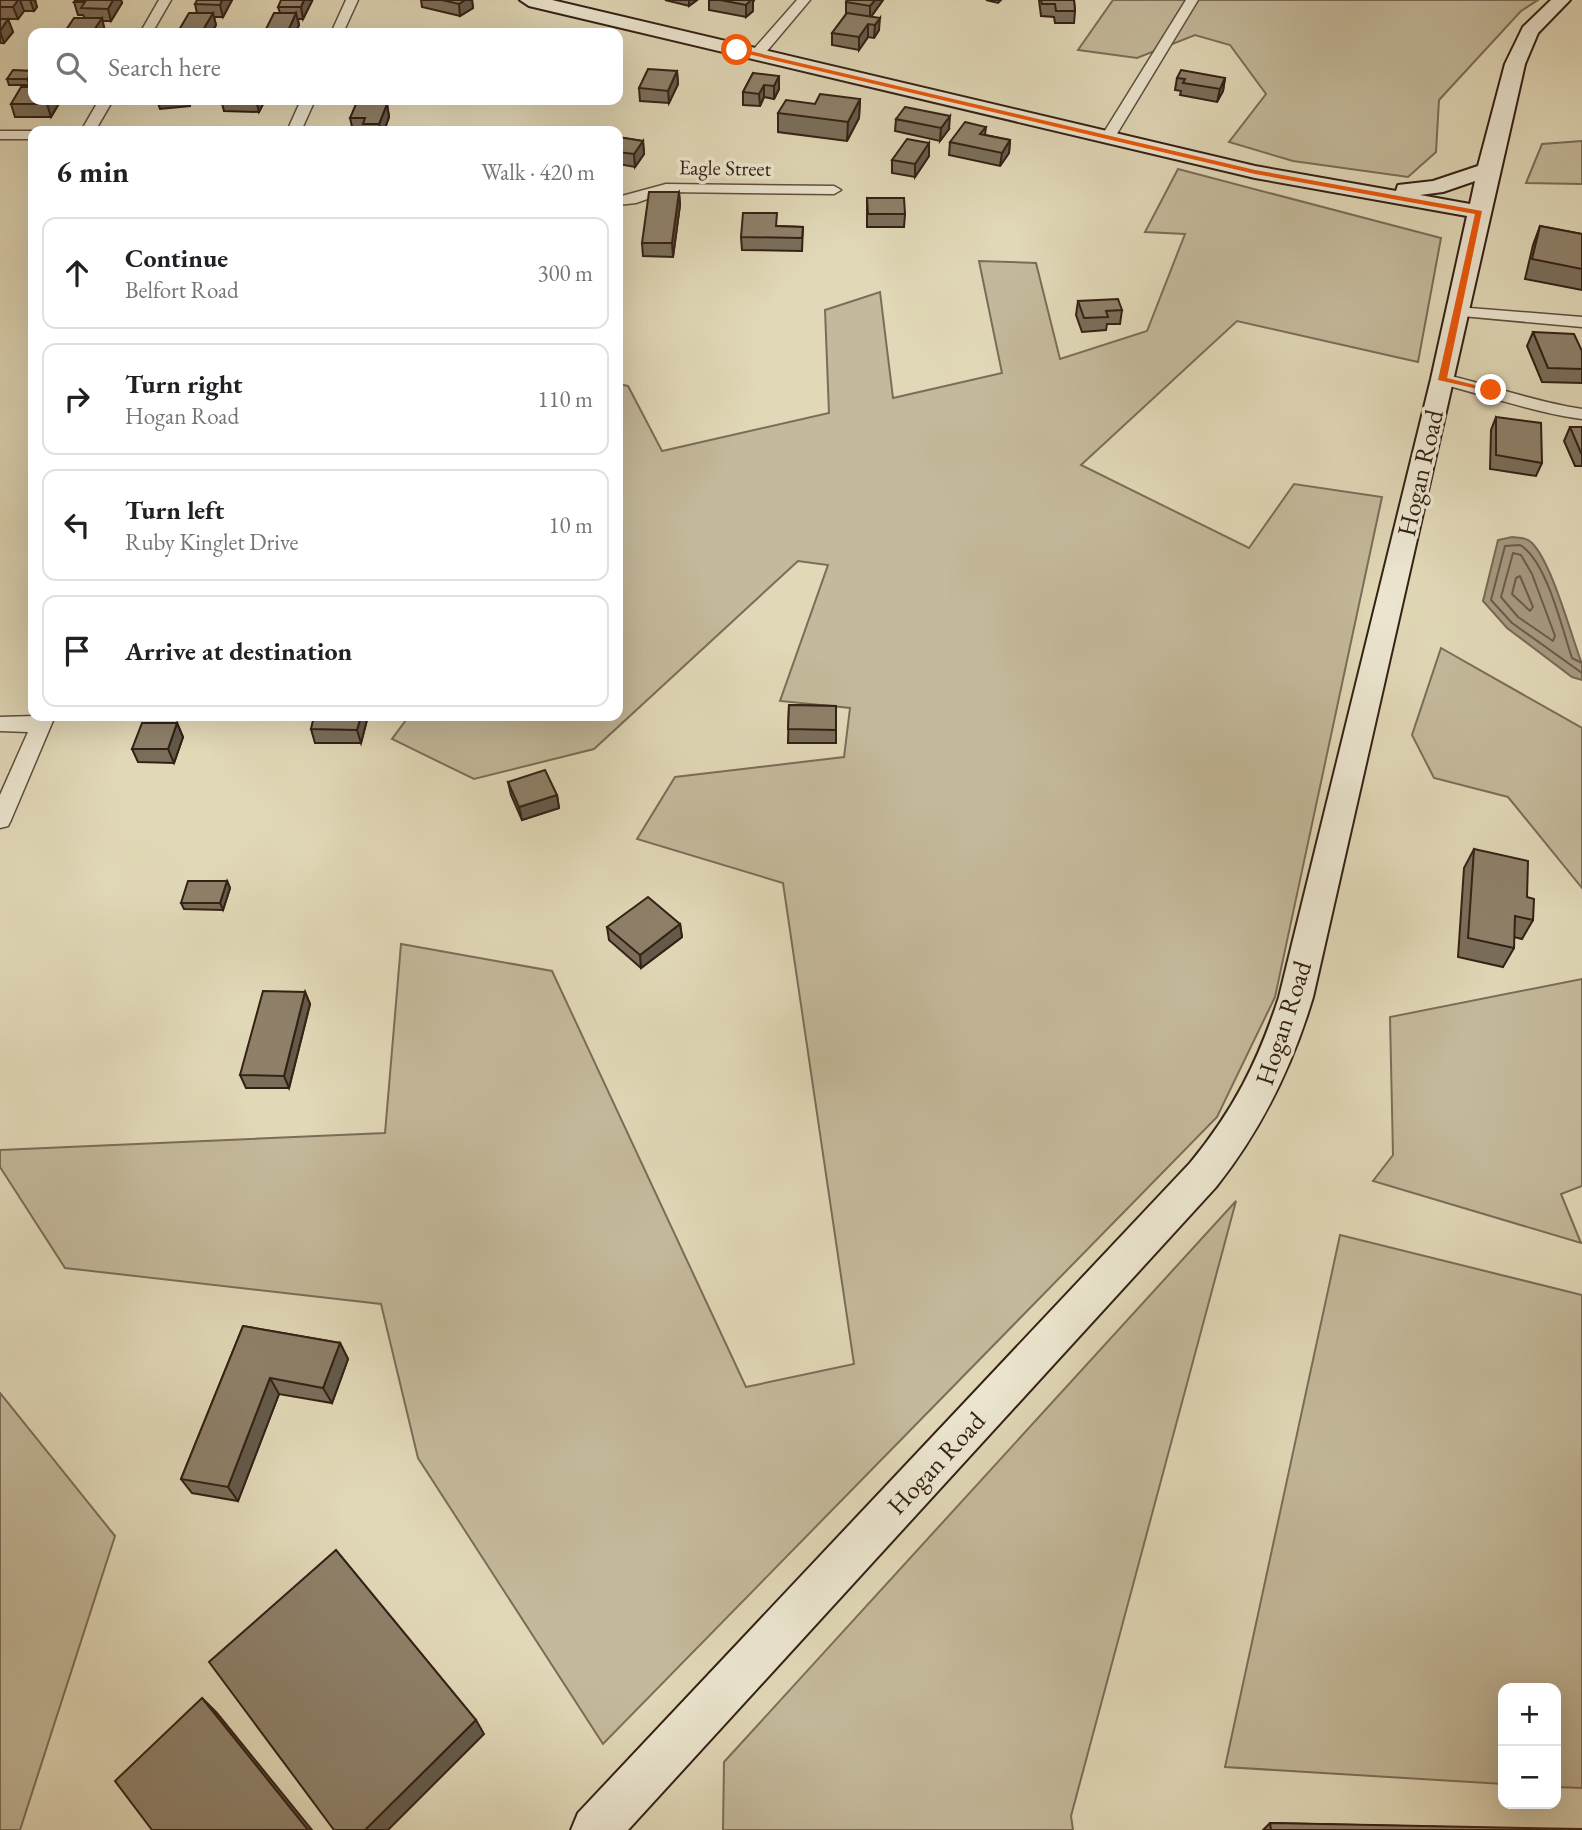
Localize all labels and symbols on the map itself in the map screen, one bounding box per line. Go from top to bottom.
route start [721,34,752,65]
street label: Eagle Street [679,153,772,182]
route end [1475,374,1506,405]
street label: Hogan Road [1389,406,1451,540]
street label: Hogan Road [1247,956,1319,1090]
street label: Hogan Road [880,1404,993,1522]

